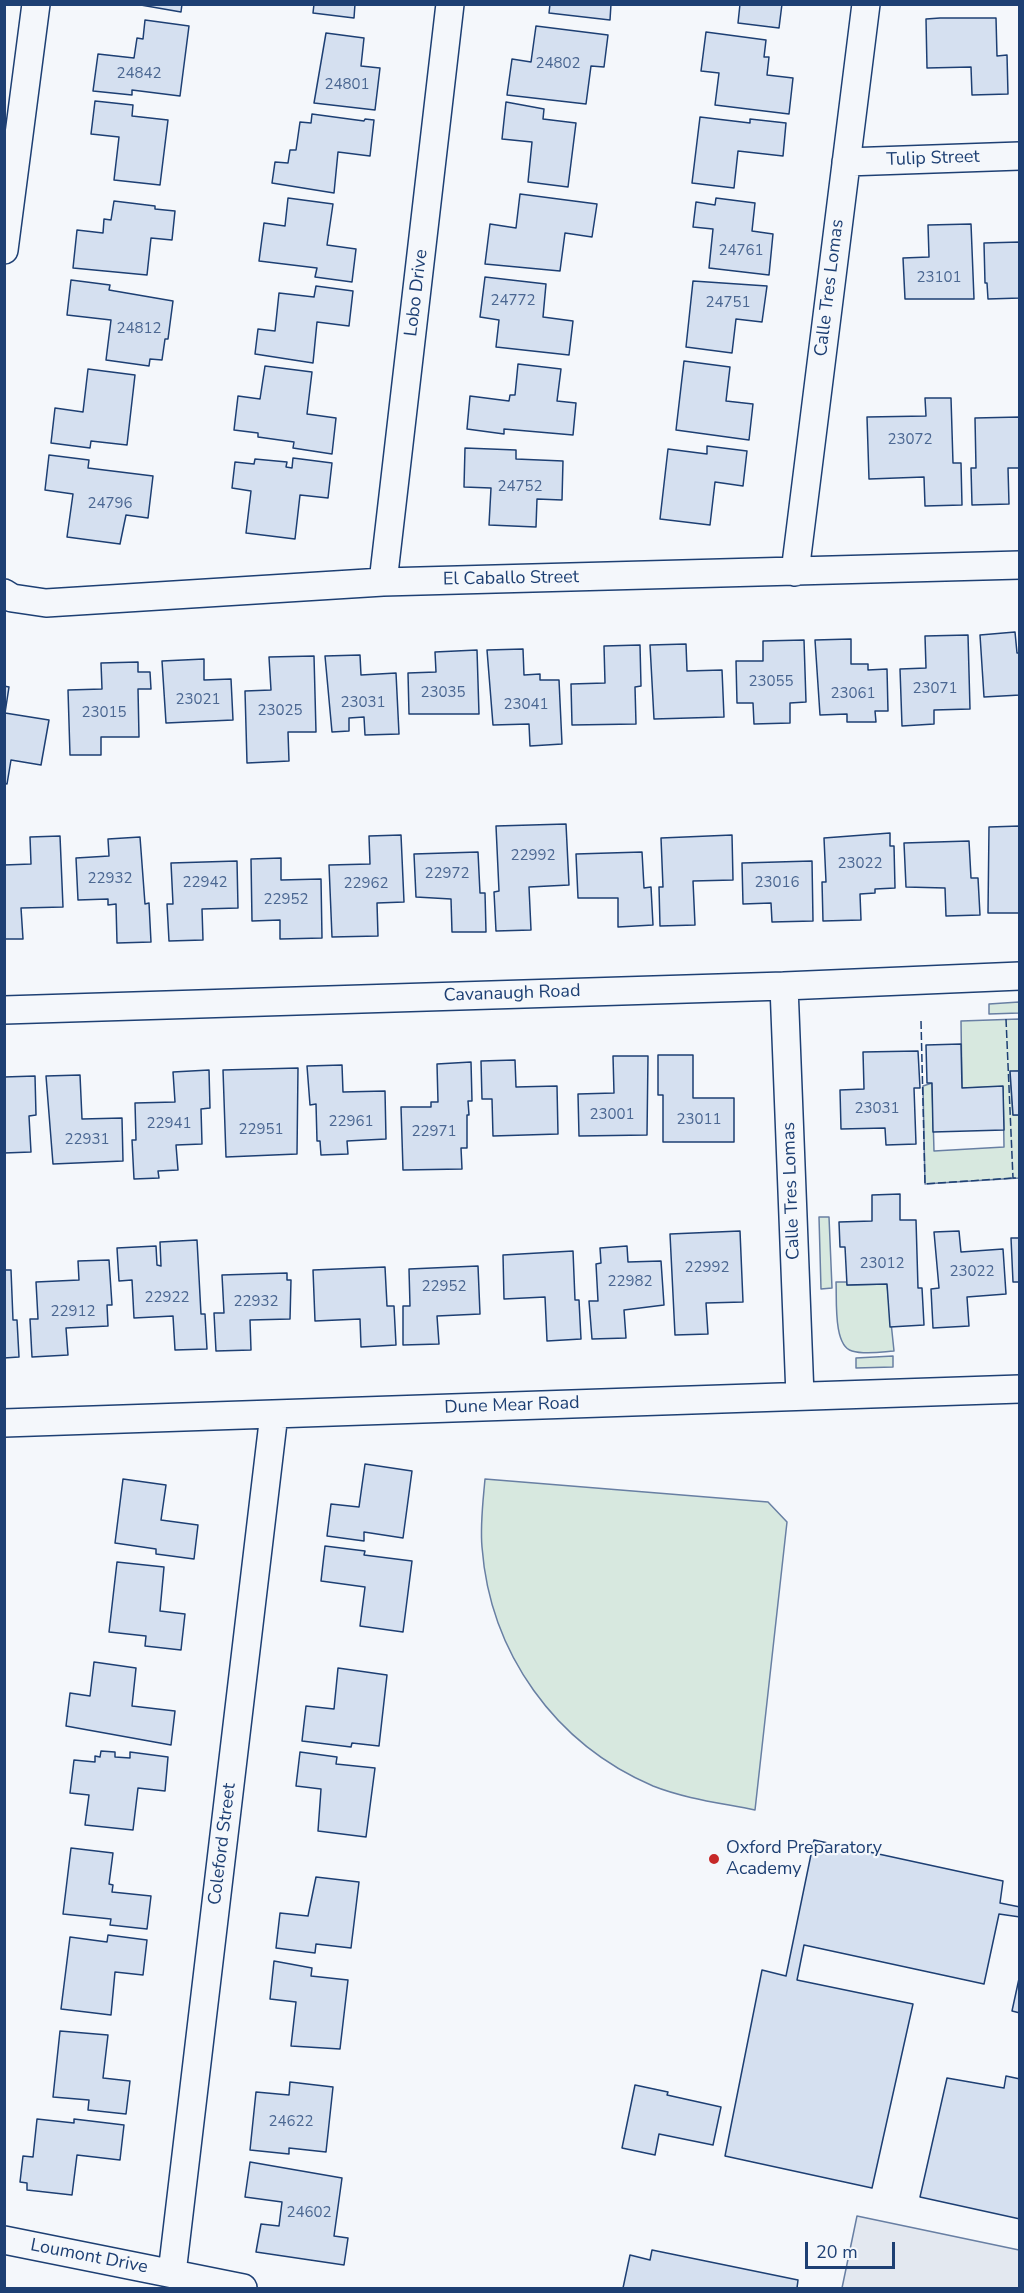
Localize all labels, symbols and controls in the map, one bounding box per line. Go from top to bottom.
house number: 24802 [536,55,580,73]
house number: 24842 [117,65,161,83]
house number: 24801 [325,76,369,94]
street label: Tulip Street [886,147,980,171]
street label: Calle Tres Lomas [811,218,849,358]
house number: 24761 [719,242,763,260]
street label: Lobo Drive [401,248,433,338]
house number: 23101 [917,269,961,287]
house number: 24772 [491,292,535,310]
house number: 24751 [706,294,750,312]
house number: 24812 [117,320,161,338]
house number: 23072 [888,431,932,449]
house number: 24752 [498,478,542,496]
house number: 24796 [88,495,132,513]
street label: El Caballo Street [443,567,579,591]
house number: 23055 [749,673,793,691]
house number: 23071 [913,680,957,698]
house number: 23035 [421,684,465,702]
house number: 23061 [831,685,875,703]
house number: 23021 [176,691,220,709]
house number: 23031 [341,694,385,712]
house number: 23041 [504,696,548,714]
house number: 23025 [258,702,302,720]
house number: 23015 [82,704,126,722]
house number: 22992 [511,847,555,865]
house number: 23022 [838,855,882,873]
house number: 22972 [425,865,469,883]
house number: 22932 [88,870,132,888]
house number: 22942 [183,874,227,892]
house number: 23016 [755,874,799,892]
house number: 22962 [344,875,388,893]
house number: 22952 [264,891,308,909]
street label: Cavanaugh Road [443,981,581,1007]
house number: 23031 [855,1100,899,1118]
house number: 23001 [590,1106,634,1124]
house number: 23011 [677,1111,721,1129]
house number: 22961 [329,1113,373,1131]
house number: 22941 [147,1115,191,1133]
house number: 22951 [239,1121,283,1139]
street label: Calle Tres Lomas [779,1122,805,1260]
house number: 22971 [412,1123,456,1141]
house number: 22931 [65,1131,109,1149]
house number: 23012 [860,1255,904,1273]
house number: 22992 [685,1259,729,1277]
house number: 23022 [950,1263,994,1281]
house number: 22982 [608,1273,652,1291]
house number: 22952 [422,1278,466,1296]
house number: 22922 [145,1289,189,1307]
house number: 22932 [234,1293,278,1311]
house number: 22912 [51,1303,95,1321]
street label: Dune Mear Road [444,1393,580,1419]
street label: Coleford Street [205,1782,241,1906]
place label: Oxford Preparatory Academy [726,1838,882,1880]
marker: Oxford Preparatory Academy [707,1852,721,1866]
house number: 24622 [269,2113,313,2131]
house number: 24602 [287,2204,331,2222]
scale bar [808,2230,898,2268]
street label: Loumont Drive [29,2235,149,2279]
text: 20 m [816,2240,858,2264]

